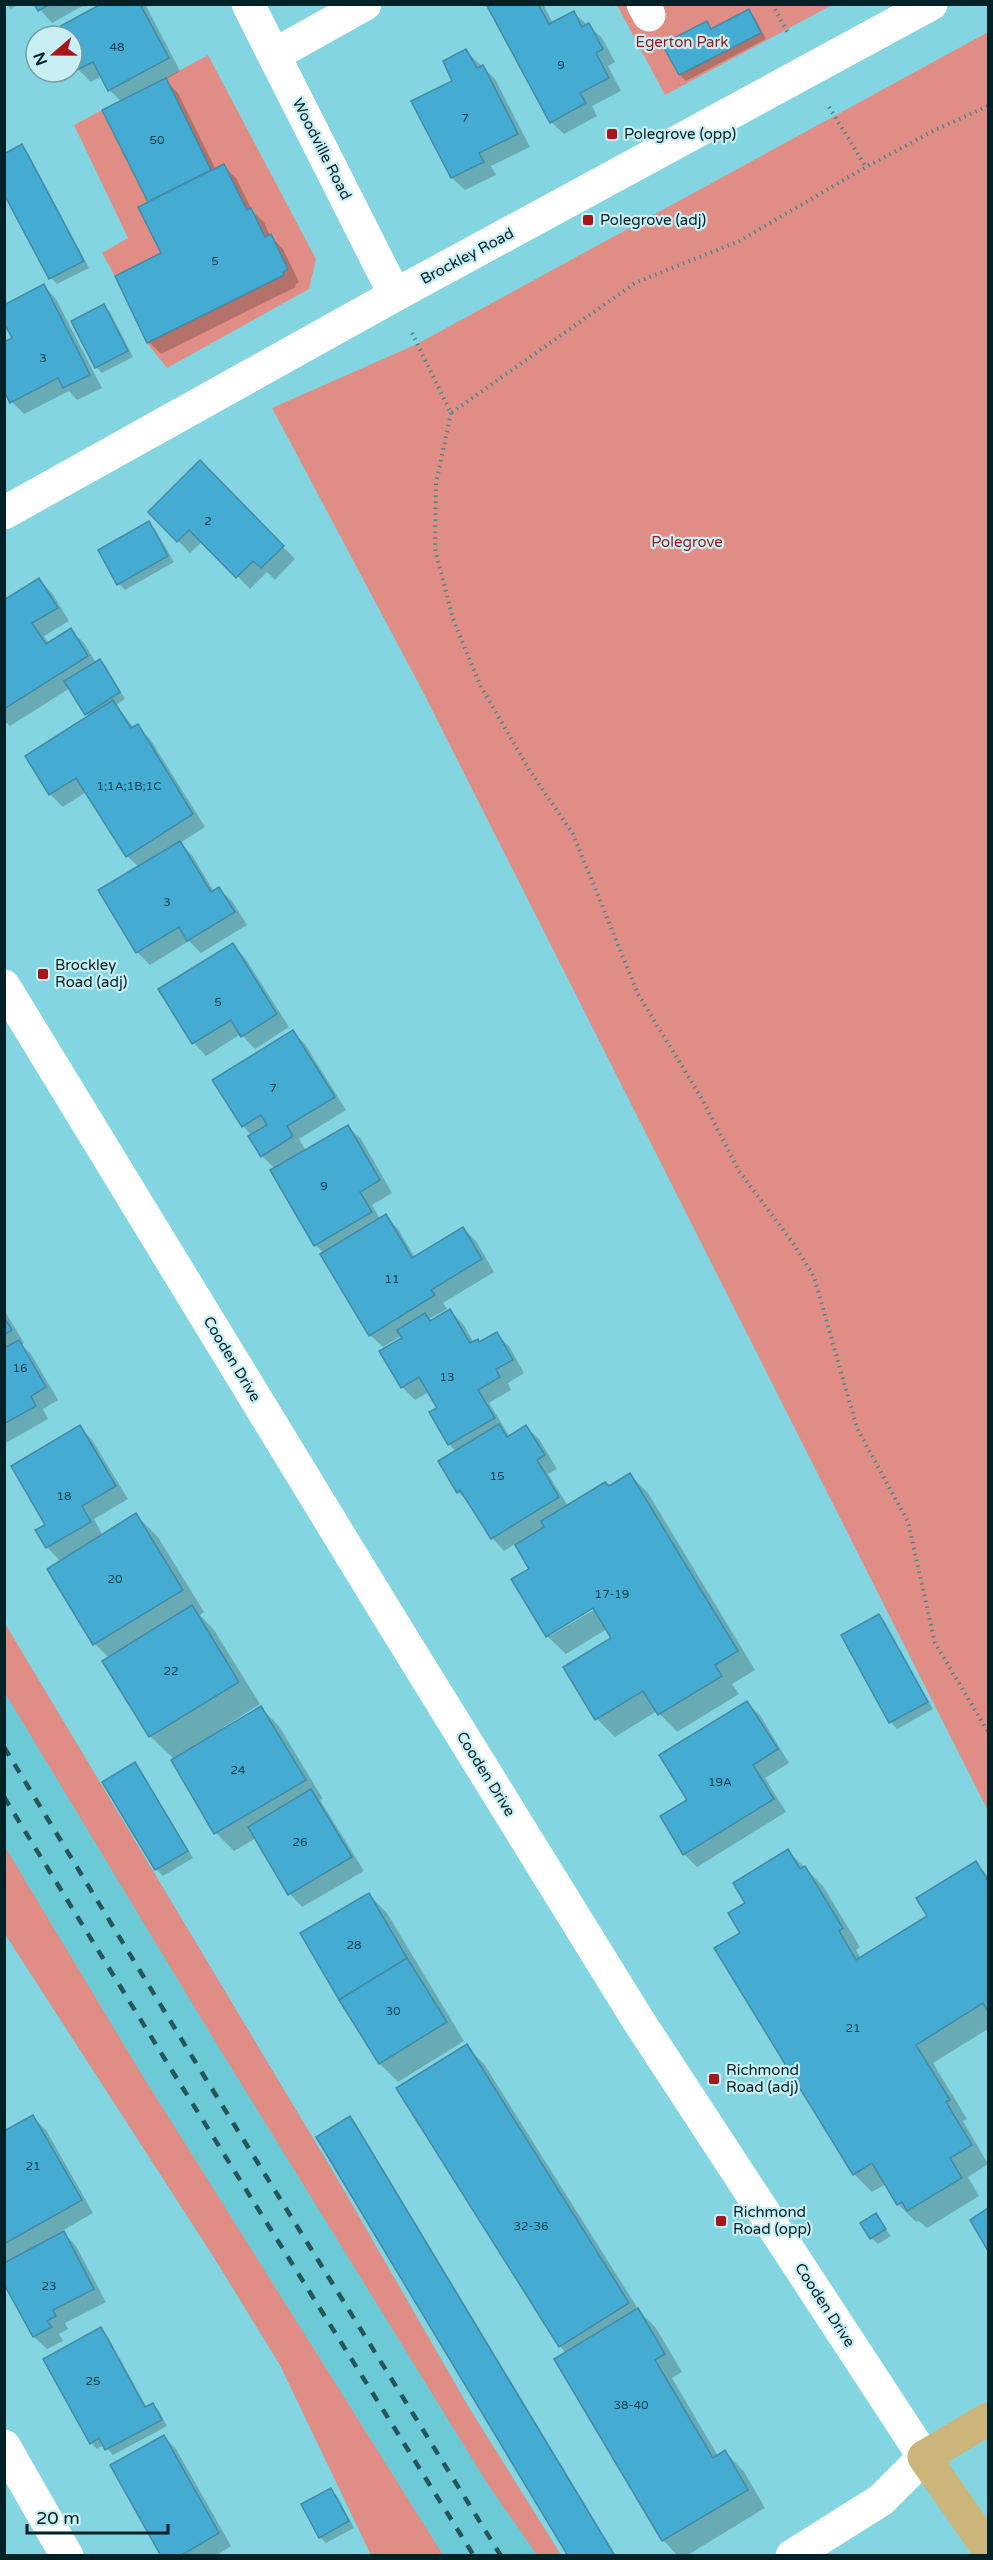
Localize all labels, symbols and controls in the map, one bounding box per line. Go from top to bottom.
north arrow [24,24,84,84]
park label: Egerton Park [636,33,728,51]
house number: 48 [109,40,125,54]
text: N [29,49,52,68]
house number: 9 [557,58,565,72]
street label: Woodville Road [289,95,355,203]
house number: 7 [461,111,469,125]
place label: Polegrove (opp) [624,125,736,143]
marker: Polegrove (opp) [605,127,619,141]
house number: 50 [149,133,165,147]
place label: Polegrove (adj) [600,211,706,229]
marker: Polegrove (adj) [581,213,595,227]
street label: Brockley Road [417,224,517,288]
house number: 5 [211,254,219,268]
house number: 3 [39,351,47,365]
house number: 2 [204,514,212,528]
park label: Polegrove [651,533,723,551]
house number: 1;1A;1B;1C [96,779,162,793]
house number: 3 [163,895,171,909]
place label: Brockley Road (adj) [55,956,127,991]
marker: Brockley Road (adj) [36,967,50,981]
house number: 5 [214,995,222,1009]
house number: 7 [269,1081,277,1095]
house number: 9 [320,1179,328,1193]
house number: 11 [384,1272,400,1286]
street label: Cooden Drive [199,1313,265,1405]
house number: 16 [12,1361,28,1375]
house number: 13 [439,1370,455,1384]
house number: 15 [489,1469,505,1483]
house number: 18 [56,1489,72,1503]
house number: 20 [107,1572,123,1586]
house number: 17-19 [595,1587,629,1601]
house number: 22 [163,1664,179,1678]
street label: Cooden Drive [453,1728,519,1820]
house number: 24 [230,1763,246,1777]
house number: 19A [708,1775,732,1789]
house number: 26 [292,1835,308,1849]
house number: 28 [346,1938,362,1952]
house number: 30 [385,2004,401,2018]
house number: 21 [845,2021,861,2035]
place label: Richmond Road (adj) [726,2061,799,2096]
marker: Richmond Road (adj) [707,2072,721,2086]
house number: 21 [25,2159,41,2173]
place label: Richmond Road (opp) [733,2203,811,2238]
marker: Richmond Road (opp) [714,2214,728,2228]
house number: 32-36 [513,2219,549,2233]
street label: Cooden Drive [791,2260,859,2350]
house number: 23 [41,2279,57,2293]
house number: 25 [85,2374,101,2388]
house number: 38-40 [613,2398,649,2412]
scale bar [27,2497,168,2535]
text: 20 m [36,2507,80,2529]

